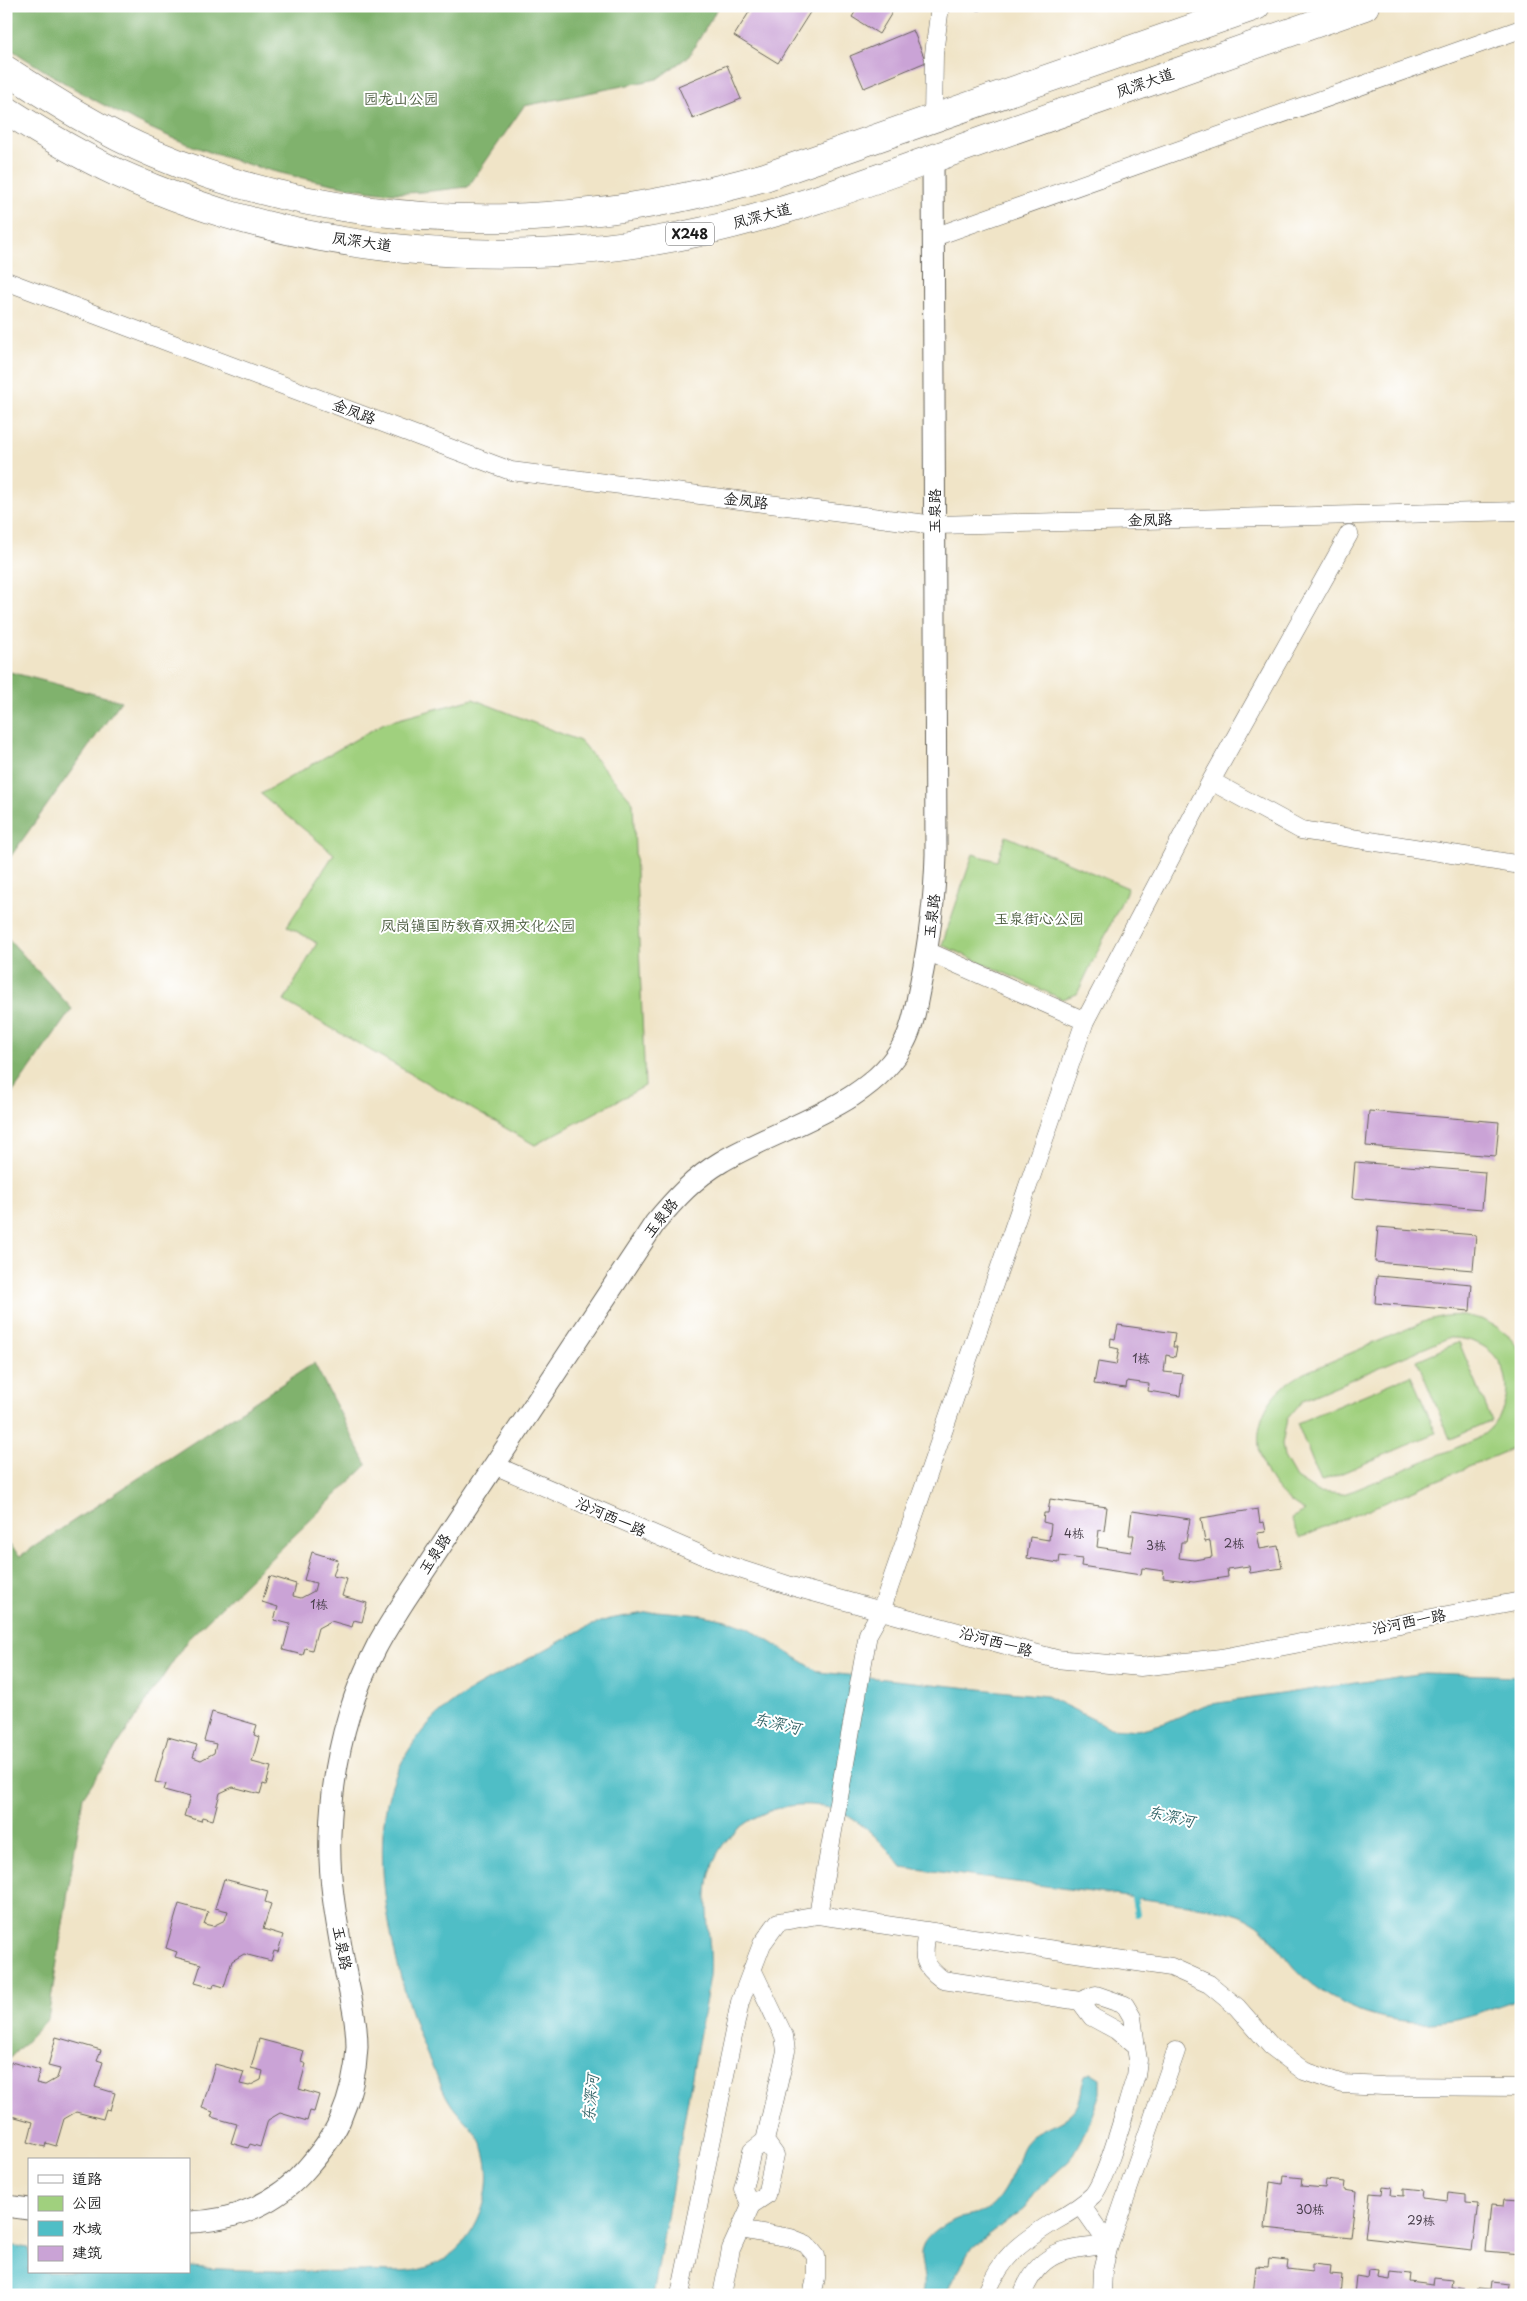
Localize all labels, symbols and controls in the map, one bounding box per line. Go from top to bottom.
street label: 凤深大道 [1112,61,1177,102]
park label: 园龙山公园 [363,86,439,109]
street label: 凤深大道 [730,196,794,233]
road number: X248 [666,222,714,245]
street label: 凤深大道 [331,225,394,256]
street label: 金凤路 [329,392,380,429]
street label: 金凤路 [722,485,770,514]
street label: 玉泉路 [922,488,945,534]
street label: 金凤路 [1127,507,1173,530]
street label: 玉泉路 [916,892,945,940]
park label: 玉泉街心公园 [994,906,1084,929]
park label: 凤岗镇国防教育双拥文化公园 [380,913,576,936]
street label: 玉泉路 [637,1192,683,1242]
house number: 1栋 [1132,1349,1150,1367]
street label: 沿河西一路 [573,1490,651,1541]
house number: 4栋 [1064,1524,1084,1542]
street label: 玉泉路 [412,1528,456,1578]
house number: 2栋 [1224,1534,1244,1552]
house number: 3栋 [1146,1536,1166,1554]
house number: 1栋 [310,1595,328,1613]
street label: 沿河西一路 [1370,1602,1448,1639]
street label: 沿河西一路 [957,1620,1036,1661]
water label: 东深河 [751,1705,806,1740]
water label: 东深河 [1145,1798,1200,1833]
street label: 玉泉路 [328,1923,359,1972]
water label: 东深河 [575,2070,604,2123]
legend [28,2158,190,2274]
text: 道路 [72,2166,102,2189]
text: 公园 [72,2190,102,2213]
house number: 30栋 [1296,2200,1324,2218]
house number: 29栋 [1407,2211,1435,2229]
text: 水域 [72,2216,102,2239]
text: 建筑 [72,2240,102,2263]

